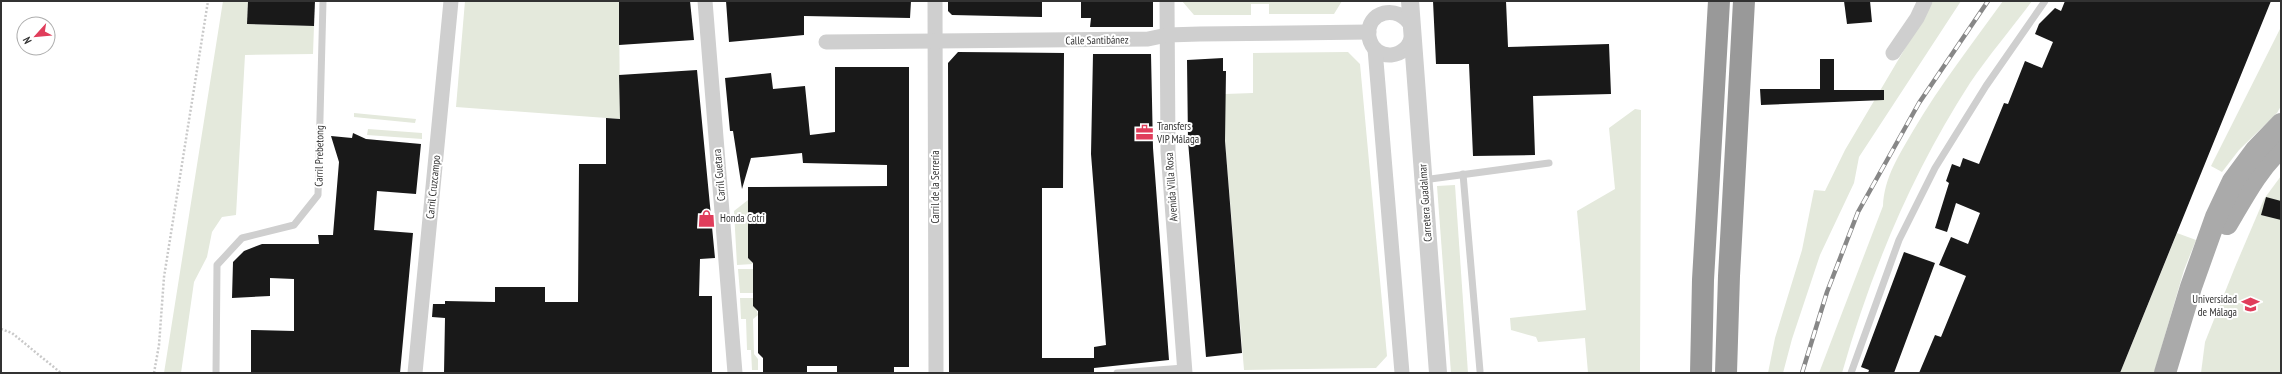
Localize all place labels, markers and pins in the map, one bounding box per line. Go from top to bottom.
place label: Transfers VIP Málaga [1156,119,1199,146]
office icon: Transfers VIP Málaga [1134,122,1154,142]
shop icon: Honda Cotri [697,208,717,228]
place label: Honda Cotri [720,211,765,225]
place label: Universidad de Málaga [2192,292,2237,319]
school or university icon: Universidad de Málaga [2240,295,2260,315]

